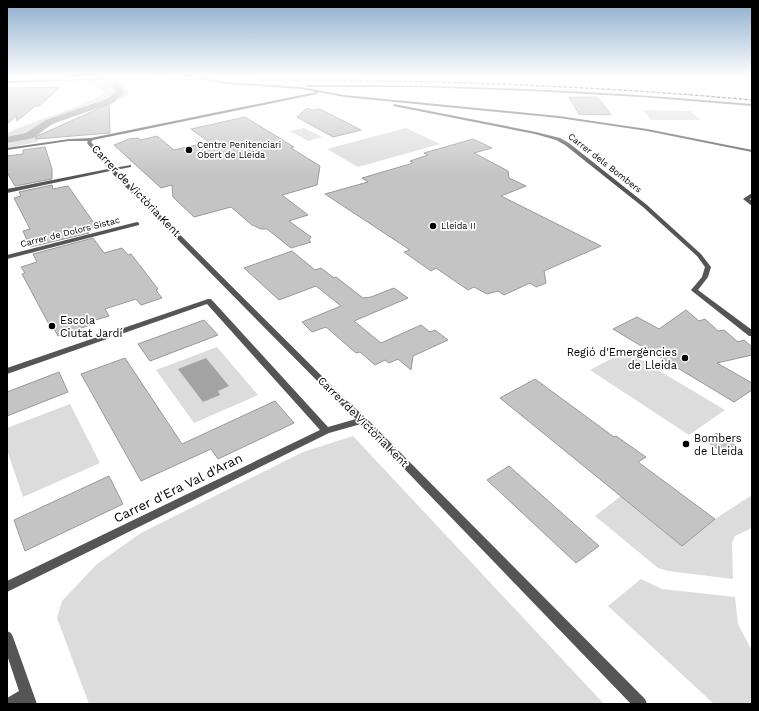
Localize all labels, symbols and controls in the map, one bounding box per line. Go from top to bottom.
street label: Carrer dels Bombers [566,131,644,195]
place label: Centre Penitenciari Obert de Lleida [197,140,281,160]
street label: Carrer de Victòria Kent [89,142,184,240]
marker: Centre Penitenciari Obert de Lleida [184,145,194,155]
street label: Carrer de Dolors Sistac [19,215,121,249]
marker: Lleida II [428,221,438,231]
place label: Lleida II [441,221,476,231]
place label: Escola Ciutat Jardí [60,314,122,340]
marker: Escola Ciutat Jardí [47,321,57,331]
place label: Regió d'Emergències de Lleida [567,346,677,372]
marker: Regió d'Emergències de Lleida [680,353,690,363]
street label: Carrer de Victòria Kent [315,374,411,470]
place label: Bombers de Lleida [694,432,743,458]
marker: Bombers de Lleida [681,439,691,449]
street label: Carrer d'Era Val d'Aran [111,450,245,526]

